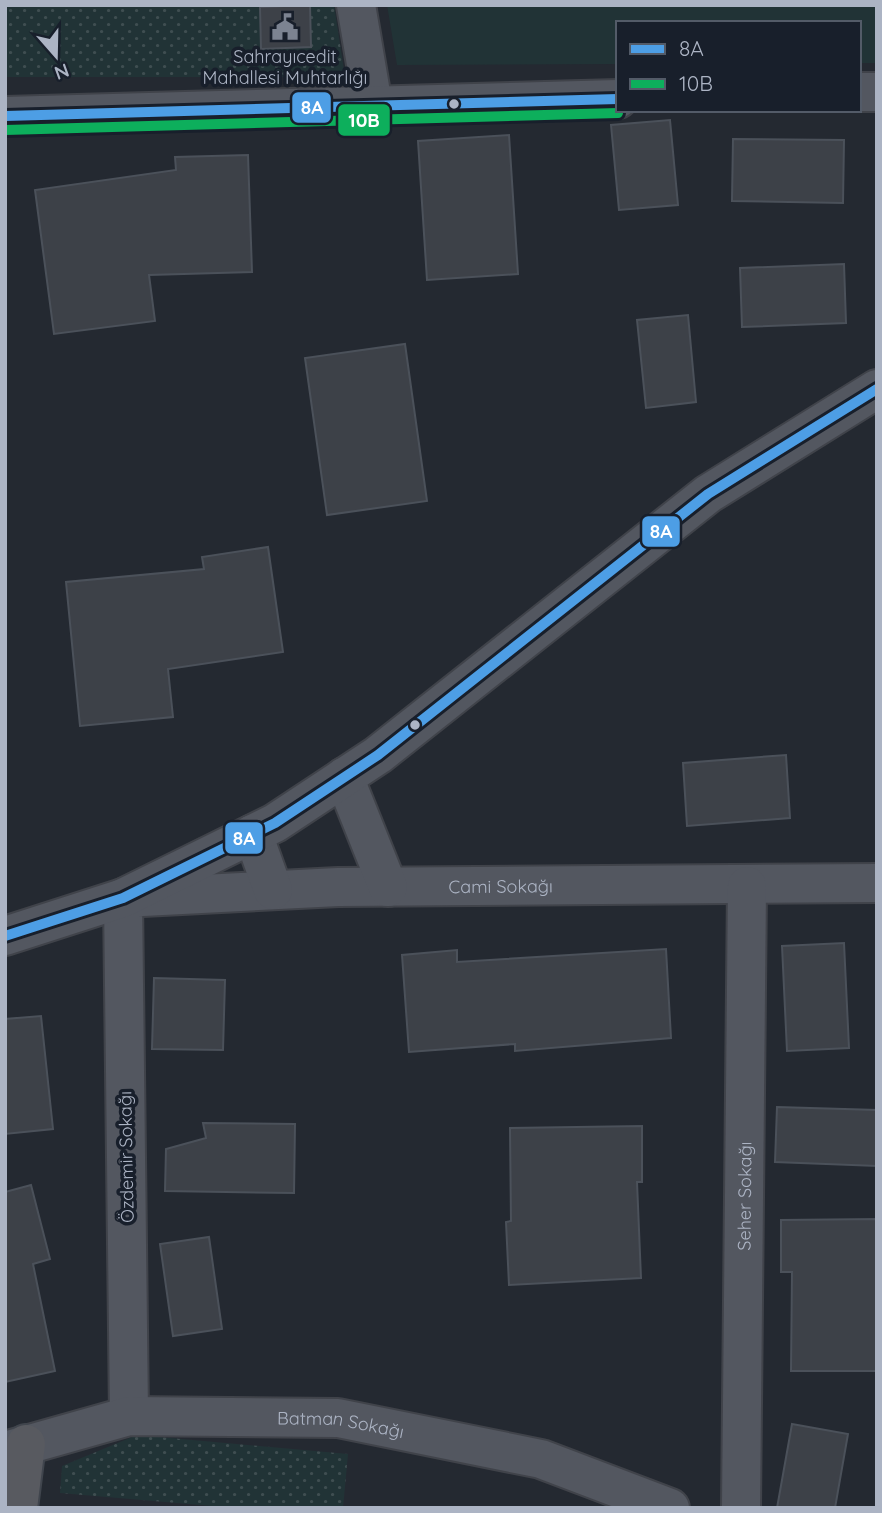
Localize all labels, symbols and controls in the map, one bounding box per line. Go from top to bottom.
public building icon: Sahrayıcedit Mahallesi Muhtarlığı [270,12,300,42]
north arrow [21,21,91,91]
legend [616,21,861,112]
text: 8A [679,35,704,61]
place label: Sahrayıcedit Mahallesi Muhtarlığı [203,45,367,89]
text: N [51,58,72,86]
text: 10B [679,70,713,96]
line badge: 8A [291,91,332,124]
text: 8A [301,95,323,119]
unlabelled marker [447,97,461,111]
line badge: 10B [337,103,391,137]
text: 10B [348,108,380,132]
line badge: 8A [641,515,681,548]
text: 8A [650,519,672,543]
unlabelled marker [408,718,422,732]
line badge: 8A [224,821,264,855]
text: 8A [233,826,255,850]
street label: Cami Sokağı [448,874,553,898]
street label: Özdemir Sokağı [113,1091,139,1223]
street label: Seher Sokağı [732,1141,756,1251]
street label: Batman Sokağı [277,1406,406,1443]

